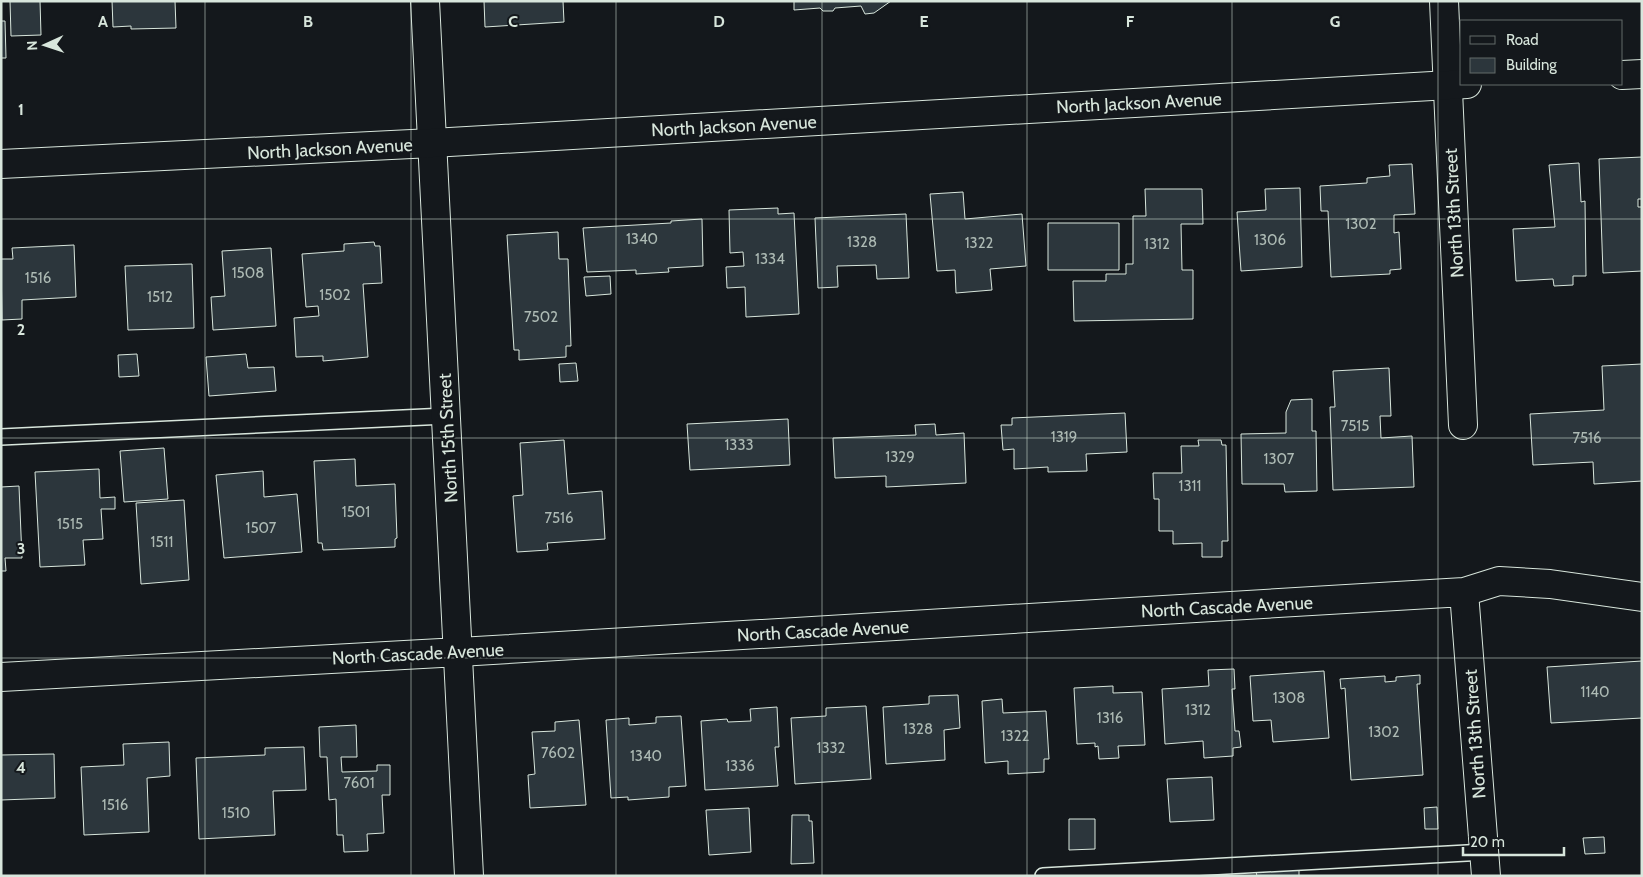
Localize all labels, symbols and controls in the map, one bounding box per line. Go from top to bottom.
text: A [98,12,108,31]
text: B [303,12,313,31]
text: C [508,12,518,31]
text: D [713,12,725,31]
text: E [919,12,929,31]
text: F [1126,12,1135,31]
text: G [1330,12,1340,31]
north arrow [20,20,70,70]
legend [1460,20,1623,85]
text: Road [1506,31,1539,49]
text: N [23,40,41,51]
text: Building [1506,56,1557,74]
street label: North Jackson Avenue [1056,88,1222,118]
text: 1 [18,100,24,119]
street label: North Jackson Avenue [651,111,817,141]
street label: North Jackson Avenue [247,134,413,164]
street label: North 13th Street [1440,148,1468,278]
house number: 1302 [1345,215,1377,233]
house number: 1340 [626,230,658,248]
house number: 1306 [1254,231,1286,249]
house number: 1328 [847,233,877,251]
house number: 1322 [965,234,993,252]
house number: 1312 [1144,235,1170,253]
house number: 1334 [755,250,785,268]
house number: 1508 [232,264,264,282]
house number: 1516 [25,269,51,287]
house number: 1502 [319,286,351,304]
house number: 1512 [147,288,173,306]
house number: 7502 [524,308,558,326]
text: 2 [17,320,25,339]
street label: North 15th Street [434,373,462,503]
house number: 7515 [1341,417,1369,435]
house number: 1319 [1051,428,1077,446]
house number: 7516 [1572,429,1602,447]
house number: 1333 [724,436,754,454]
house number: 1329 [885,448,915,466]
house number: 1307 [1264,450,1295,468]
house number: 1311 [1179,477,1201,495]
house number: 1501 [342,503,370,521]
house number: 7516 [544,509,574,527]
house number: 1515 [57,515,83,533]
house number: 1507 [246,519,277,537]
house number: 1511 [151,533,173,551]
text: 3 [17,539,25,558]
street label: North Cascade Avenue [1140,592,1314,622]
street label: North Cascade Avenue [736,616,910,646]
street label: North Cascade Avenue [331,639,505,669]
street label: North 13th Street [1460,669,1490,799]
house number: 1140 [1581,683,1609,701]
house number: 1308 [1273,689,1305,707]
house number: 1312 [1185,701,1211,719]
house number: 1316 [1097,709,1123,727]
house number: 1328 [903,720,933,738]
house number: 1302 [1368,723,1400,741]
house number: 1322 [1001,727,1029,745]
house number: 1332 [817,739,846,757]
house number: 7602 [541,744,575,762]
house number: 1340 [630,747,662,765]
house number: 1336 [725,757,755,775]
text: 4 [16,758,26,777]
house number: 7601 [343,774,375,792]
house number: 1516 [102,796,128,814]
house number: 1510 [222,804,250,822]
scale bar [1463,824,1564,856]
text: 20 m [1470,833,1505,851]

